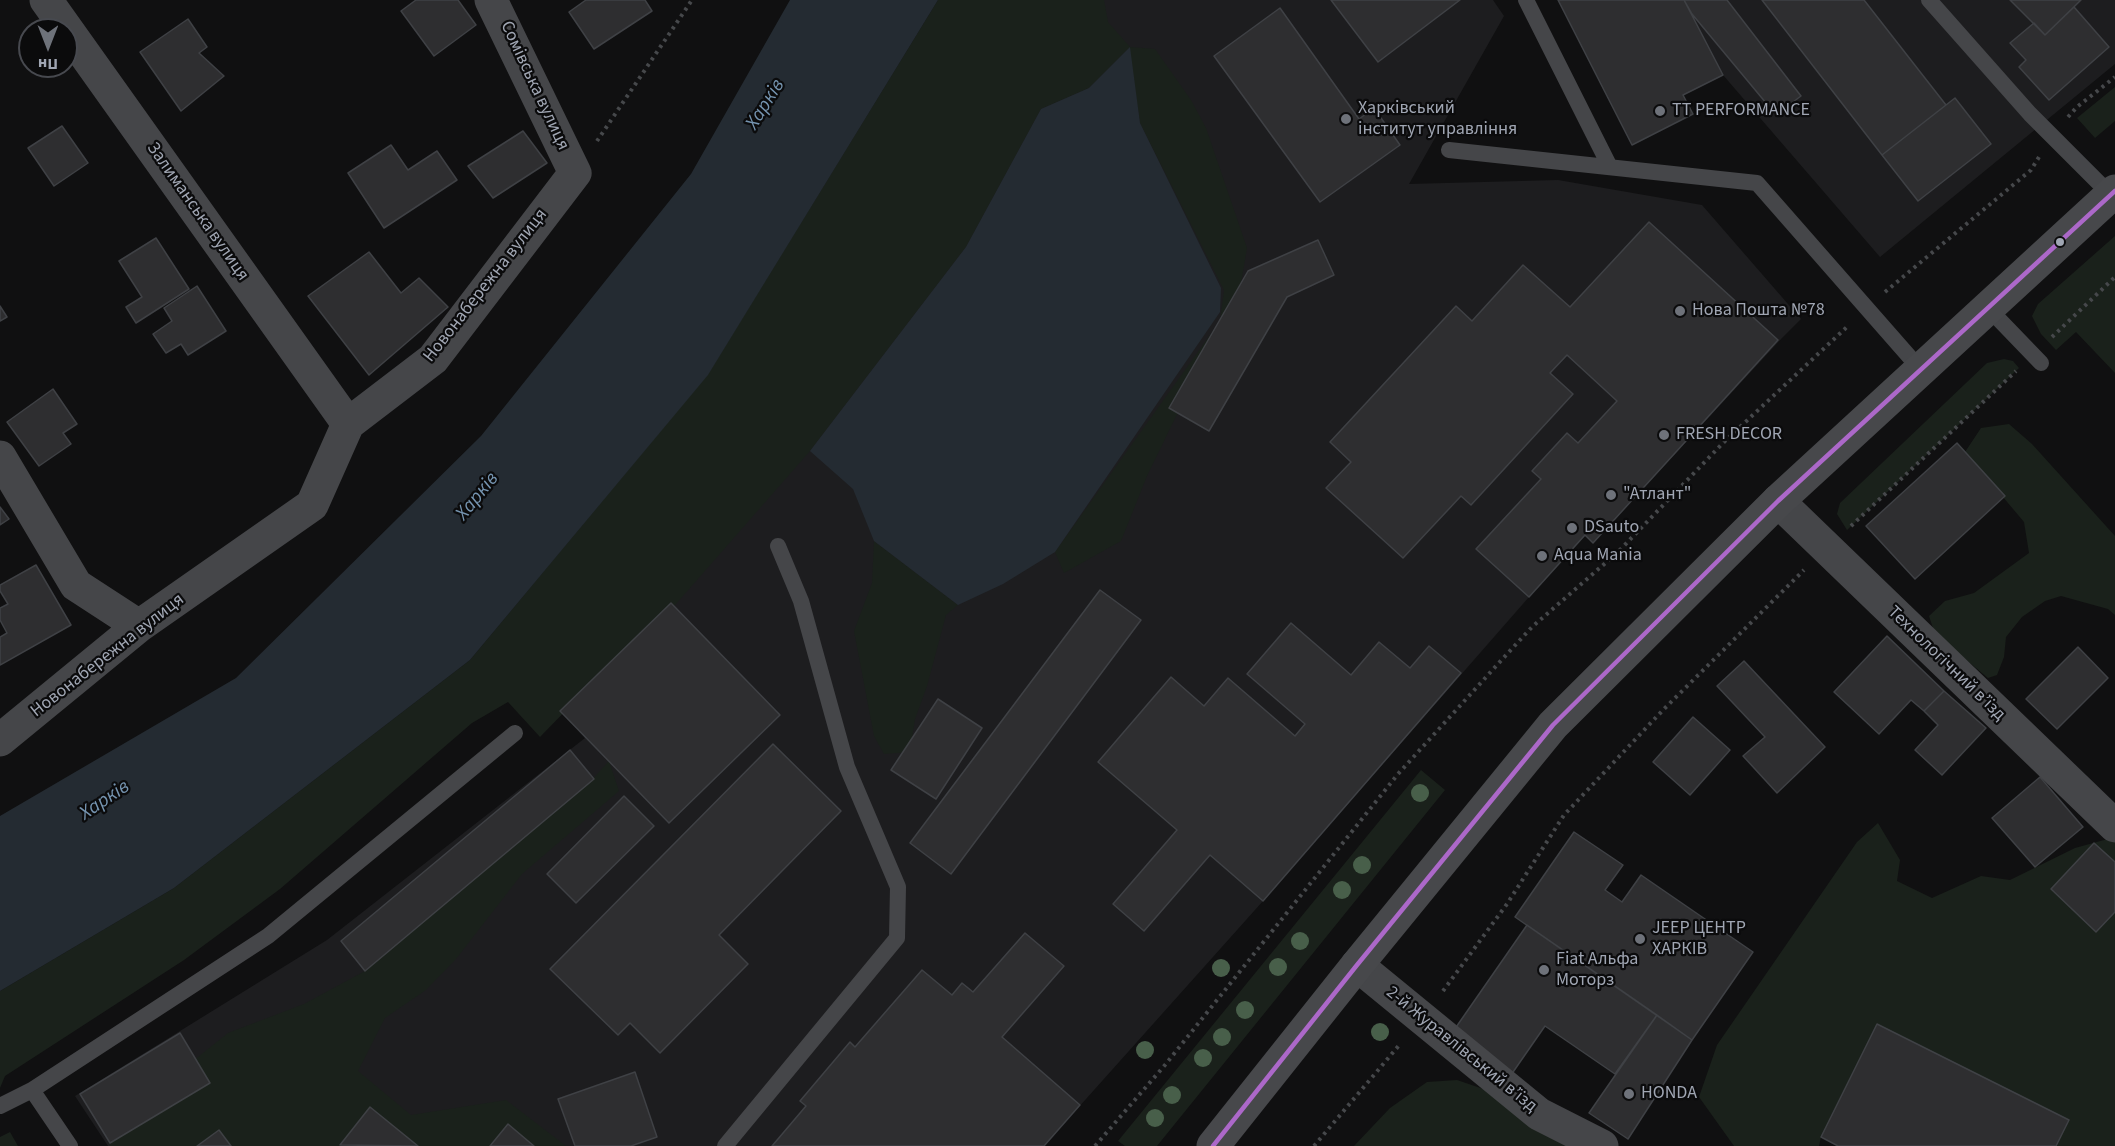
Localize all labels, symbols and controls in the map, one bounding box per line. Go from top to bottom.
north arrow [18,18,78,78]
street label: Сомівська вулиця [495,18,573,154]
text: Пн [38,53,58,75]
water label: Харків [741,75,791,135]
place label: Харківський інститут управління [1358,98,1517,140]
place label: TT PERFORMANCE [1672,100,1810,122]
marker: TT PERFORMANCE [1653,104,1667,118]
marker: Харківський інститут управління [1339,112,1353,126]
street label: Залиманська вулиця [141,139,253,285]
street label: Новонабережна вулиця [419,205,553,367]
unlabelled marker [2054,236,2066,248]
place label: Нова Пошта №78 [1692,300,1825,322]
marker: Нова Пошта №78 [1673,304,1687,318]
place label: FRESH DECOR [1676,424,1782,446]
marker: FRESH DECOR [1657,428,1671,442]
water label: Харків [451,468,505,526]
place label: "Атлант" [1623,484,1691,506]
marker: "Атлант" [1604,488,1618,502]
place label: DSauto [1584,517,1639,539]
marker: DSauto [1565,521,1579,535]
place label: Aqua Mania [1554,545,1642,567]
marker: Aqua Mania [1535,549,1549,563]
street label: Новонабережна вулиця [27,589,189,723]
street label: Технологічний в’їзд [1883,602,2009,726]
water label: Харків [76,776,134,826]
place label: JEEP ЦЕНТР ХАРКІВ [1652,918,1746,960]
marker: JEEP ЦЕНТР ХАРКІВ [1633,932,1647,946]
place label: Fiat Альфа Моторз [1556,949,1638,992]
marker: Fiat Альфа Моторз [1537,963,1551,977]
street label: 2-й Журавлівський в’їзд [1381,982,1541,1118]
place label: HONDA [1641,1083,1697,1105]
marker: HONDA [1622,1087,1636,1101]

